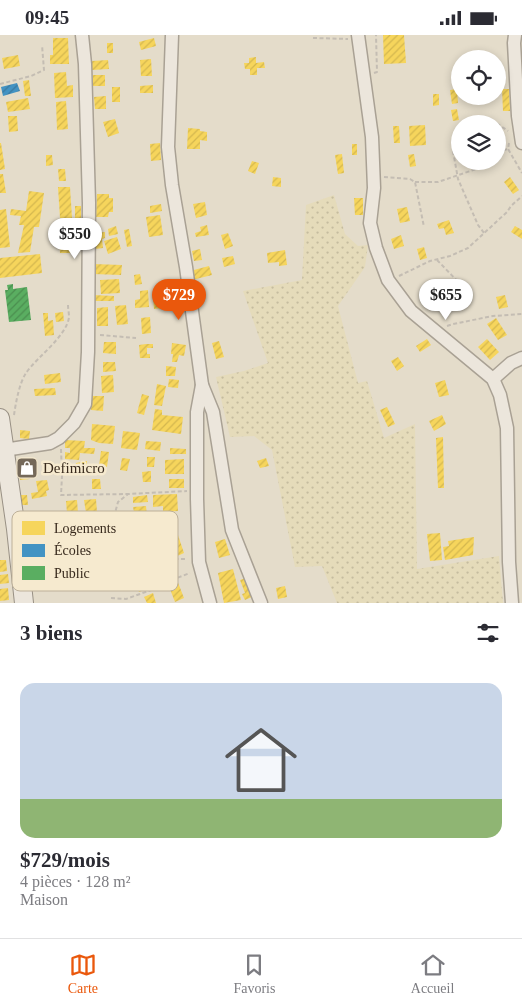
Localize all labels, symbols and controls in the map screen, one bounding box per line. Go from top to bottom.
text: 09:45 [25,7,69,28]
map controls [451,50,506,170]
button: locate [451,50,506,105]
button: layers [451,115,506,170]
pin: $550 [45,217,105,260]
text: $550 [59,225,91,242]
pin: $729 [149,279,209,321]
pin: $655 [416,279,476,321]
text: $729 [163,286,195,303]
text: $655 [430,286,462,303]
shop icon: Defimicro [15,456,39,480]
place label: Defimicro [43,460,105,476]
legend [12,511,178,591]
text: Logements [54,521,116,536]
text: Écoles [54,542,91,558]
text: Public [54,566,90,581]
icon: filters [474,619,502,647]
text: 3 biens [20,621,82,645]
icon: home [216,715,306,805]
text: $729/mois [20,848,110,872]
text: 4 pièces · 128 m² [20,873,131,890]
text: Maison [20,891,68,908]
tab: Carte [68,951,98,997]
tab: Favoris [233,951,275,997]
tab: Accueil [411,951,454,997]

